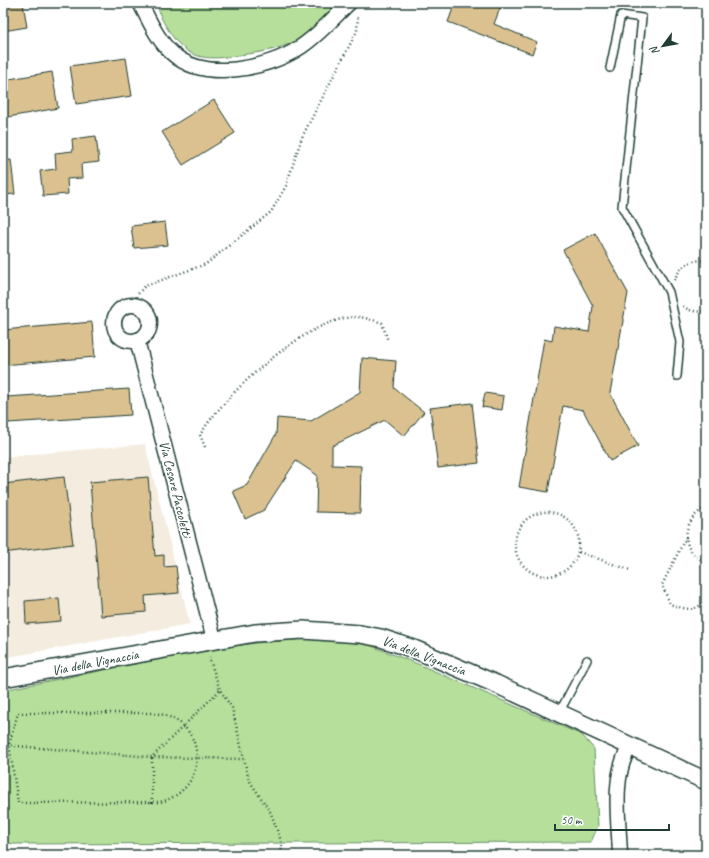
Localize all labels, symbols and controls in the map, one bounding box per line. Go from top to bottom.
north arrow [643,26,683,66]
text: N [646,43,662,58]
street label: Via Cesare Pascoletti [155,439,196,541]
street label: Via della Vignaccia [380,632,469,680]
street label: Via della Vignaccia [50,646,141,679]
scale bar [555,806,669,832]
text: 50 m [561,812,583,828]

